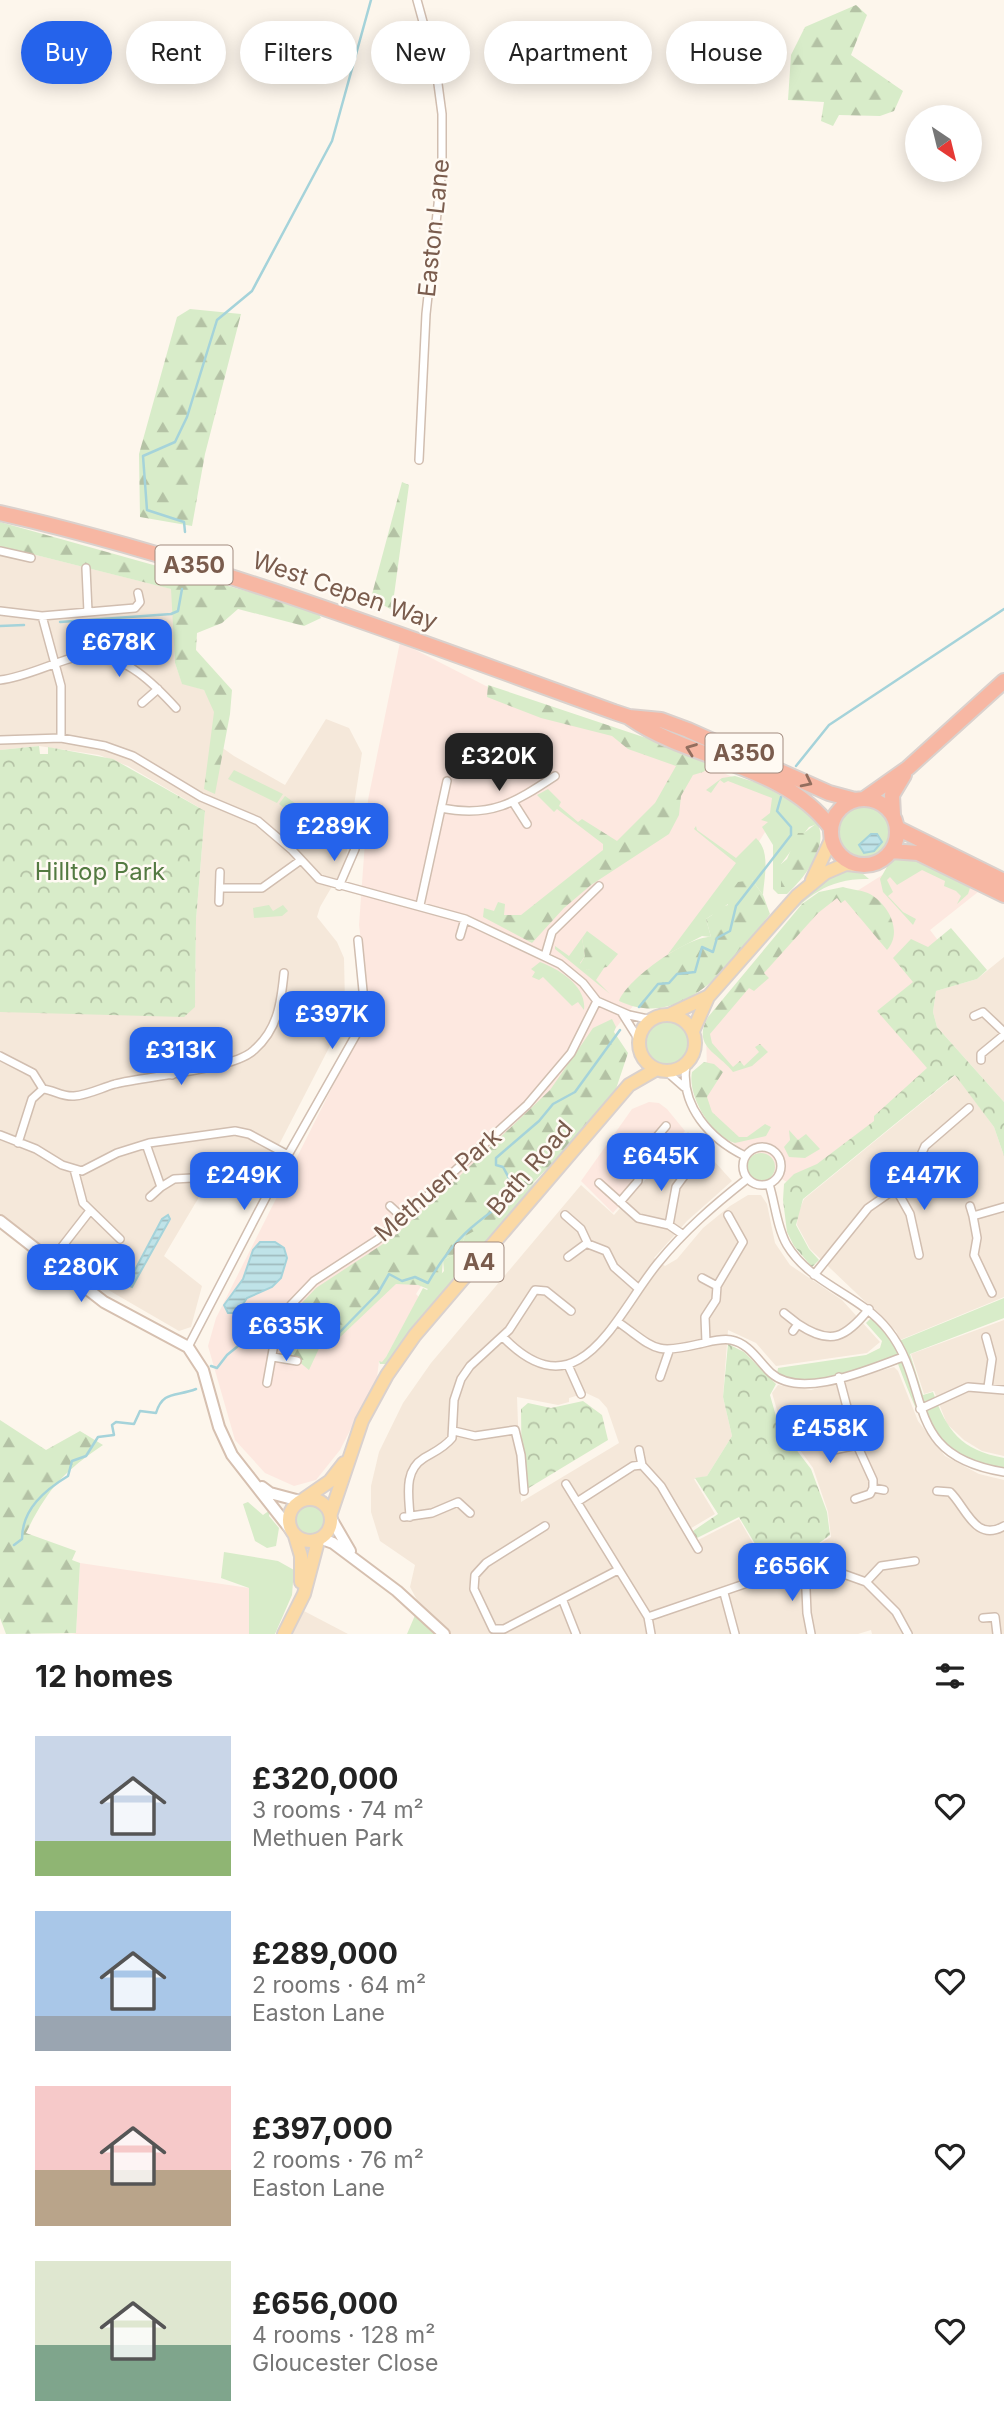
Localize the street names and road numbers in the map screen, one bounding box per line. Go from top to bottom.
street label: Easton Lane [412,157,455,298]
road number: A350 [156,545,232,584]
street label: West Cepen Way [249,545,442,636]
road number: A350 [706,734,782,772]
street label: Bath Road [481,1114,579,1221]
street label: Methuen Park [368,1122,507,1247]
road number: A4 [454,1242,504,1282]

